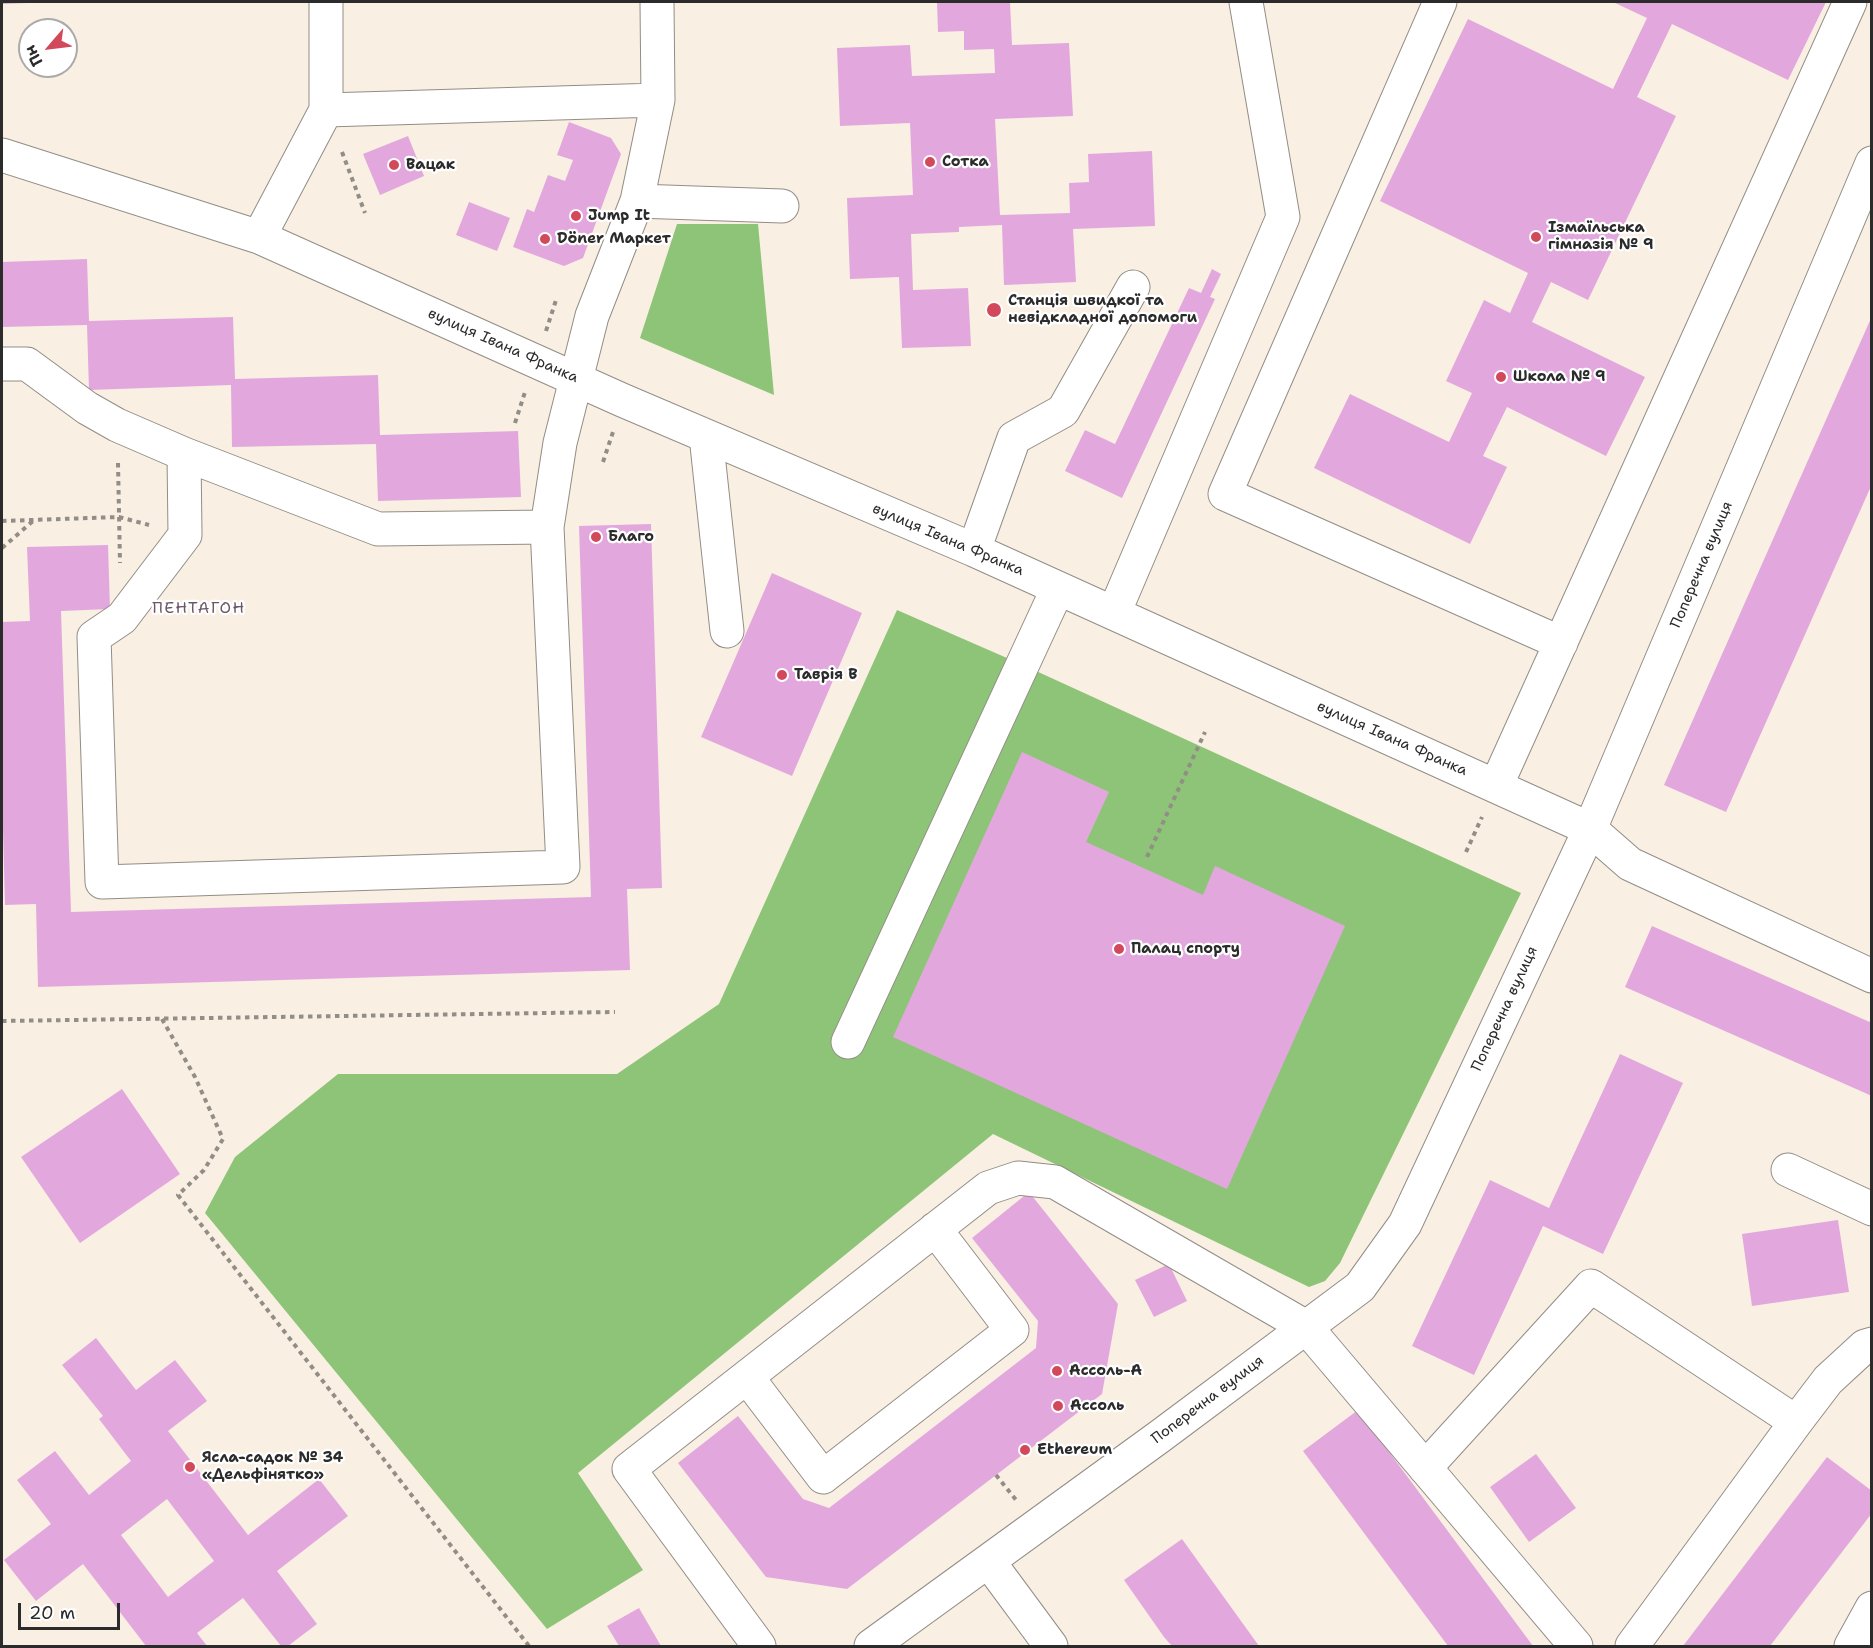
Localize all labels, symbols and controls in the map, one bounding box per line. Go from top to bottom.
north arrow [18,18,78,78]
text: Пн [19,41,48,70]
place label: Сотка [942,153,989,171]
marker: Сотка [923,155,937,169]
place label: Вацак [406,156,455,174]
marker: Вацак [387,158,401,172]
place label: Jump It [588,207,650,225]
marker: Jump It [569,209,583,223]
place label: Ізмаїльська гімназія № 9 [1548,219,1654,254]
place label: Döner Маркет [557,230,671,248]
marker: Ізмаїльська гімназія № 9 [1529,230,1543,244]
marker: Döner Маркет [538,232,552,246]
place label: Станція швидкої та невідкладної допомоги [1008,292,1197,327]
marker: Станція швидкої та невідкладної допомоги [985,301,1003,319]
street label: вулиця Івана Франка [425,305,581,387]
place label: Школа № 9 [1513,368,1605,386]
marker: Школа № 9 [1494,370,1508,384]
street label: Поперечна вулиця [1667,499,1737,631]
street label: вулиця Івана Франка [870,500,1026,580]
place label: Благо [608,528,654,546]
marker: Благо [589,530,603,544]
district label: ПЕНТАГОН [152,599,246,619]
place label: Таврія В [794,666,858,684]
marker: Таврія В [775,668,789,682]
street label: вулиця Івана Франка [1314,698,1470,780]
place label: Палац спорту [1131,940,1240,958]
marker: Палац спорту [1112,942,1126,956]
street label: Поперечна вулиця [1468,944,1542,1074]
street label: Поперечна вулиця [1148,1352,1268,1448]
place label: Ассоль-А [1069,1362,1142,1380]
marker: Ассоль-А [1050,1364,1064,1378]
place label: Ассоль [1070,1397,1124,1415]
marker: Ассоль [1051,1399,1065,1413]
place label: Ethereum [1037,1441,1112,1459]
marker: Ethereum [1018,1443,1032,1457]
place label: Ясла-садок № 34 «Дельфінятко» [202,1449,343,1484]
marker: Ясла-садок № 34 «Дельфінятко» [183,1460,197,1474]
scale bar [21,1591,123,1629]
text: 20 m [29,1601,75,1625]

